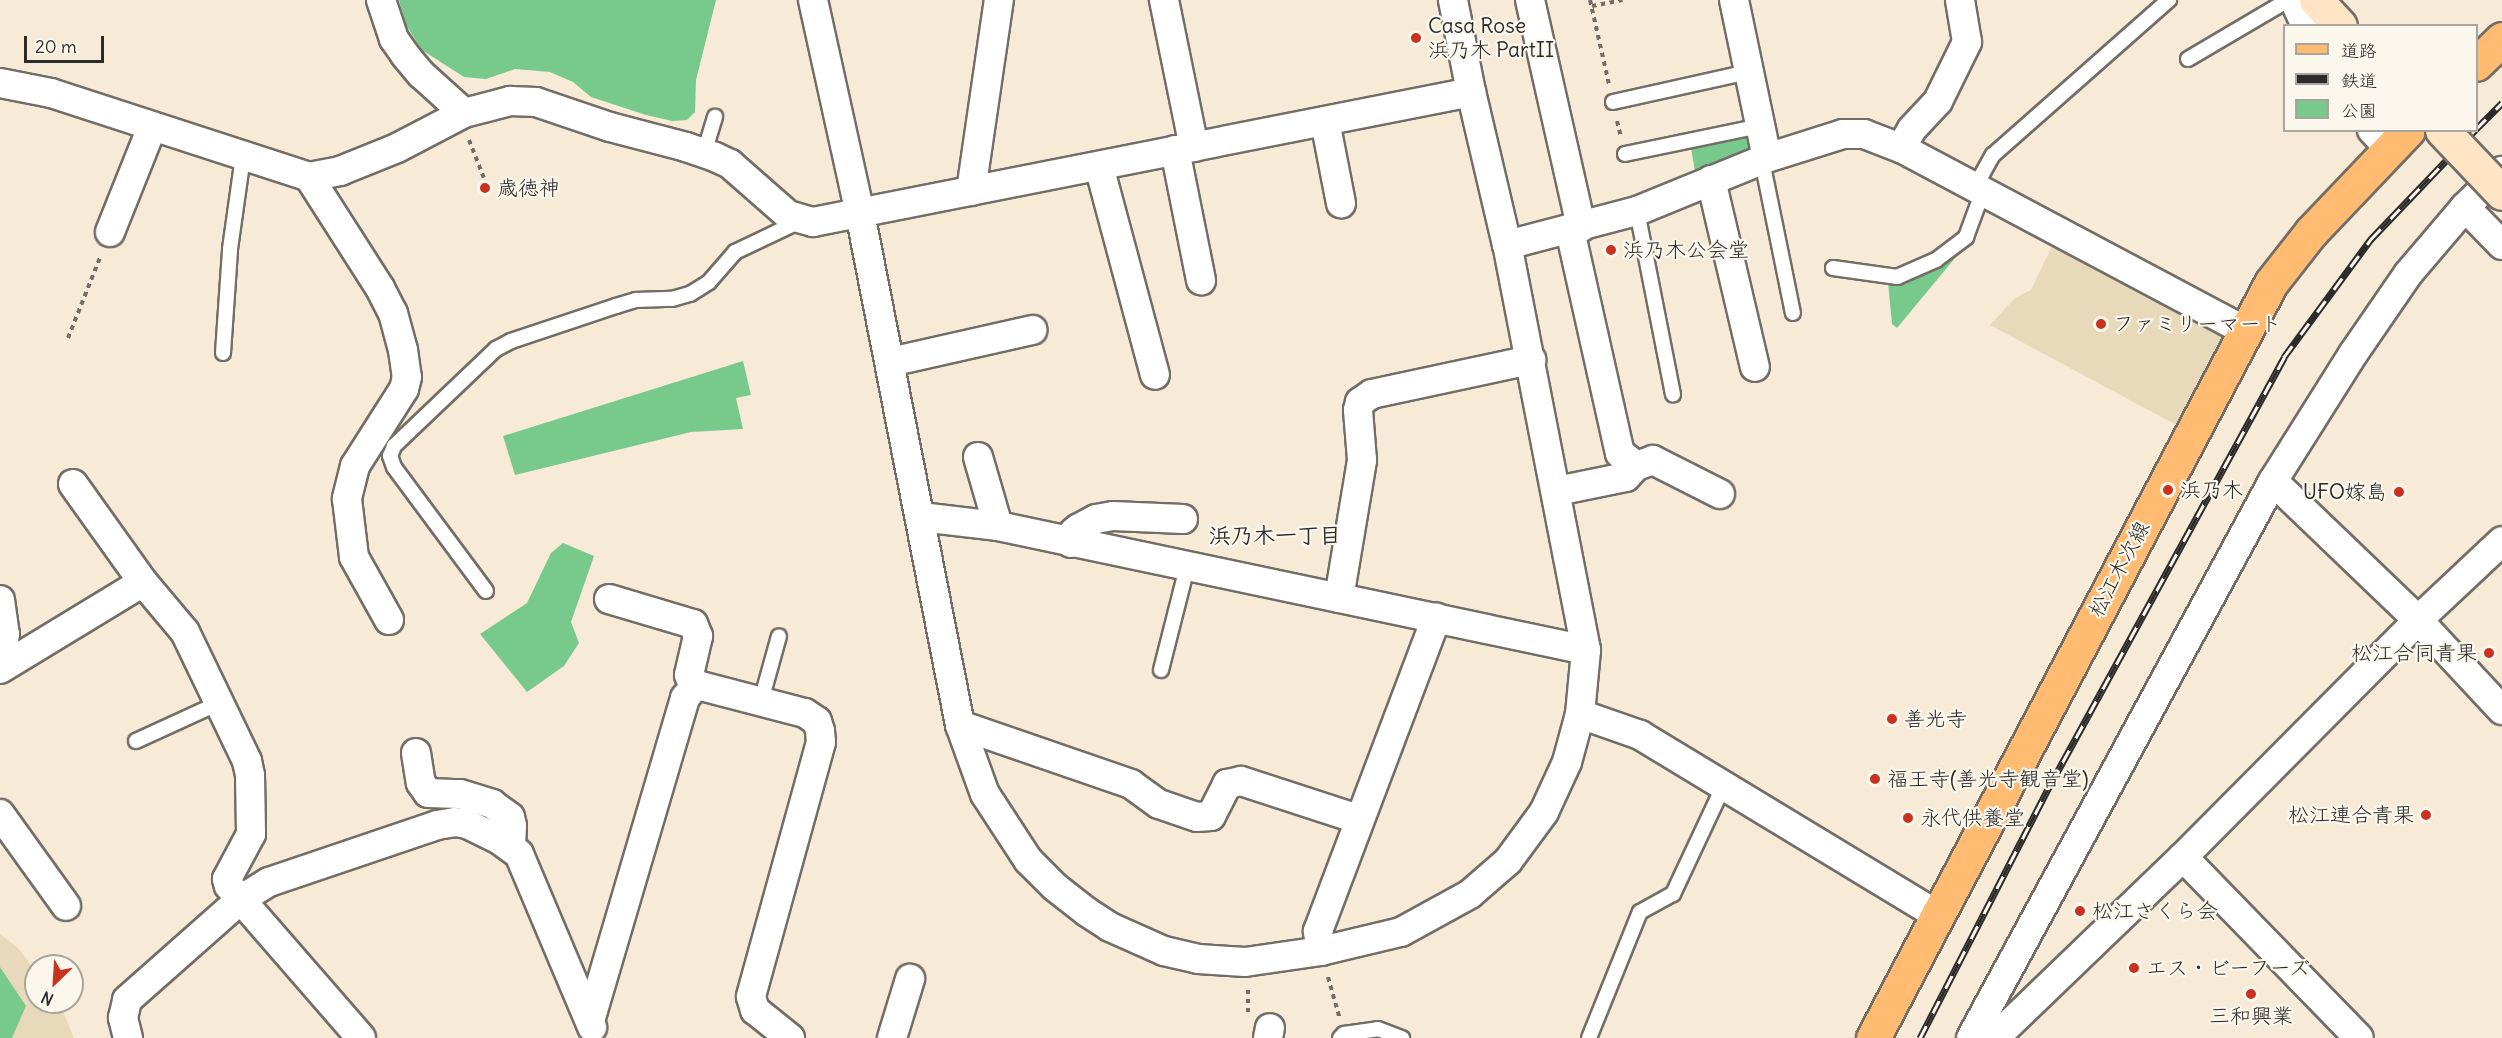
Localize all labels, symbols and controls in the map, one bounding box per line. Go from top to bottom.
place label: Casa Rose 浜乃木 PartII [1428,13,1554,63]
scale bar [27,24,106,62]
legend [2283,24,2478,132]
marker: Casa Rose 浜乃木 PartII [1409,31,1423,45]
text: 20 m [35,35,77,58]
text: 道路 [2341,39,2377,62]
text: 鉄道 [2341,69,2377,92]
text: 公園 [2341,99,2377,122]
place label: 歳徳神 [497,175,560,201]
marker: 歳徳神 [478,181,492,195]
place label: 浜乃木公会堂 [1623,237,1749,263]
marker: 浜乃木公会堂 [1604,243,1618,257]
place label: ファミリーマート [2113,311,2281,337]
marker: ファミリーマート [2094,317,2108,331]
place label: 浜乃木 [2180,477,2243,503]
place label: UFO嫁島 [2303,479,2387,505]
marker: 浜乃木 [2161,483,2175,497]
marker: UFO嫁島 [2392,485,2406,499]
street label: 松江木次線 [2083,517,2155,621]
district label: 浜乃木一丁目 [1209,523,1341,549]
place label: 松江合同青果 [2351,640,2477,666]
marker: 松江合同青果 [2482,646,2496,660]
place label: 善光寺 [1904,706,1967,732]
marker: 善光寺 [1885,712,1899,726]
place label: 福王寺(善光寺観音堂) [1887,766,2089,792]
marker: 福王寺(善光寺観音堂) [1868,772,1882,786]
place label: 松江連合青果 [2288,802,2414,828]
place label: 永代供養堂 [1920,805,2025,831]
marker: 松江連合青果 [2419,808,2433,822]
marker: 永代供養堂 [1901,811,1915,825]
place label: 松江さくら会 [2092,898,2218,924]
marker: 松江さくら会 [2073,904,2087,918]
north arrow [24,954,84,1014]
place label: エス・ビーフーズ [2146,955,2313,981]
marker: エス・ビーフーズ [2127,961,2141,975]
text: N [38,987,56,1010]
marker: 三和興業 [2244,987,2258,1001]
place label: 三和興業 [2209,1003,2293,1029]

